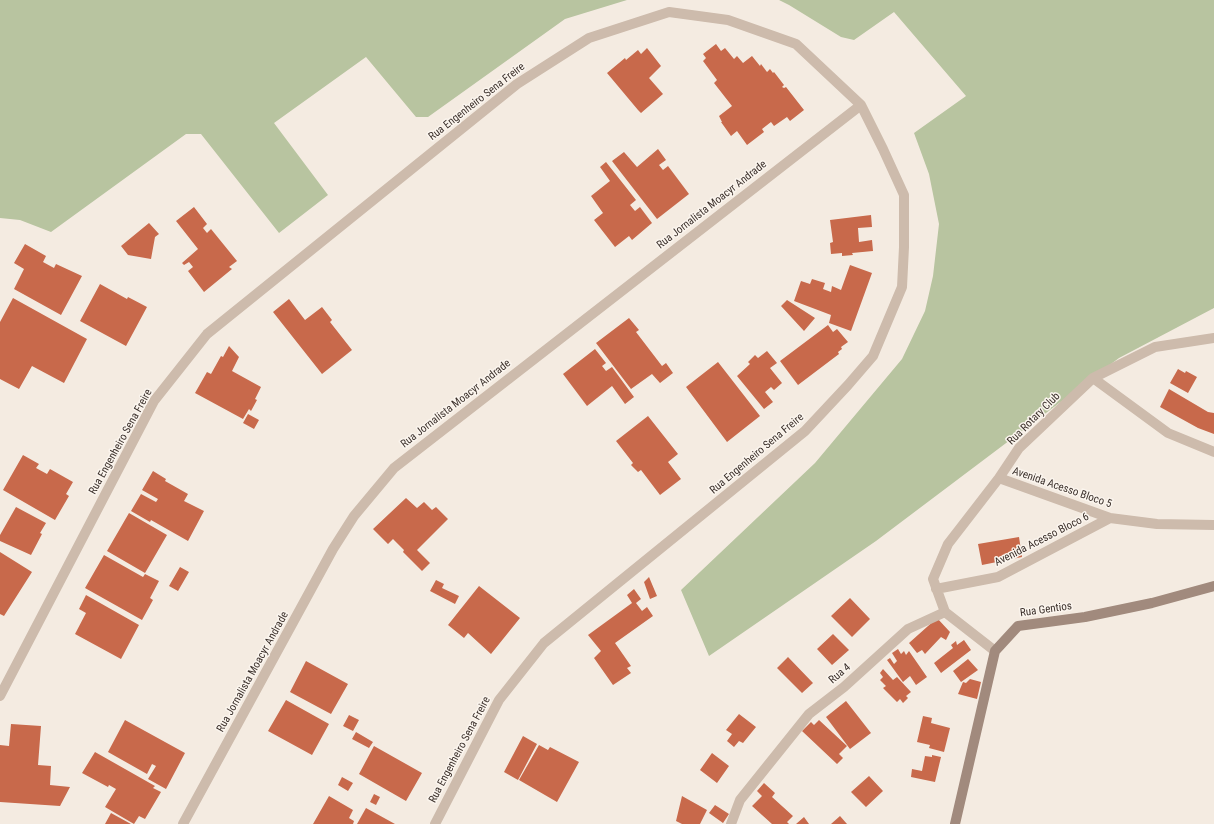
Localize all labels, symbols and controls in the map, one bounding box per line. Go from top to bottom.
street label: Rua Engenheiro Sena Freire [426,60,528,144]
street label: Rua Jornalista Moacyr Andrade [654,158,770,252]
street label: Rua Jornalista Moacyr Andrade [398,357,514,451]
street label: Rua Engenheiro Sena Freire [87,387,155,497]
street label: Rua Rotary Club [1005,390,1063,448]
street label: Rua Engenheiro Sena Freire [707,411,807,497]
street label: Avenida Acesso Bloco 5 [1011,465,1113,511]
street label: Avenida Acesso Bloco 6 [993,510,1091,570]
street label: Rua Gentios [1019,600,1073,620]
street label: Rua Jornalista Moacyr Andrade [214,609,292,735]
street label: Rua 4 [826,661,854,687]
street label: Rua Engenheiro Sena Freire [426,695,494,805]

